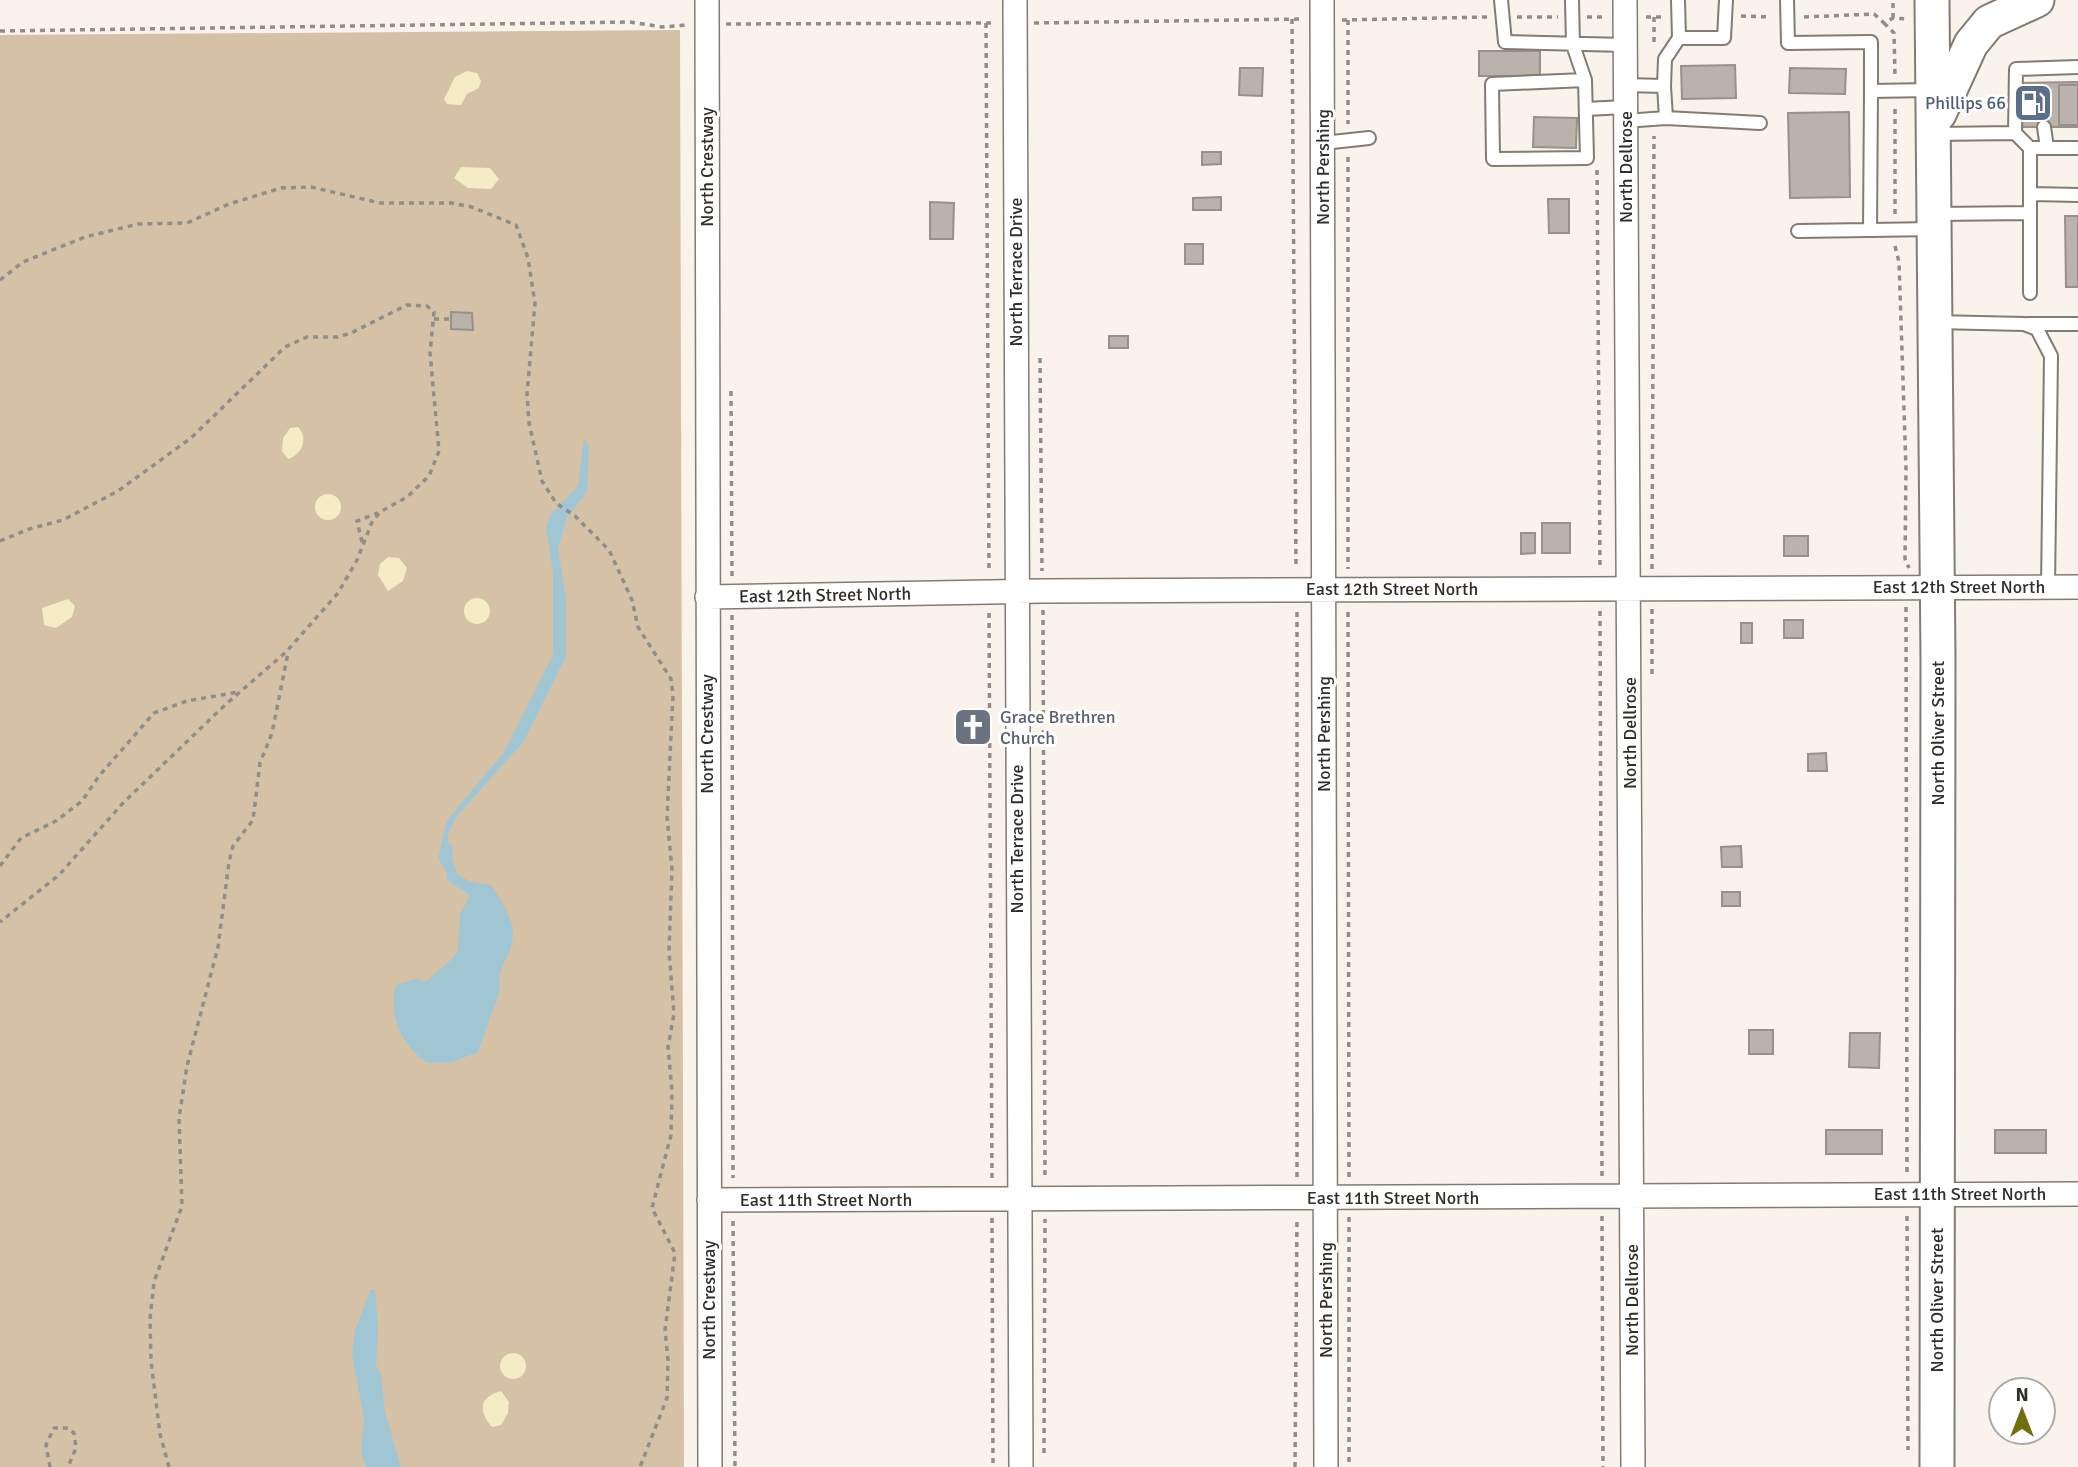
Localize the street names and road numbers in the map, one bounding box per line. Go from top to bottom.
street label: North Crestway [696,107,718,227]
street label: North Pershing [1312,109,1334,225]
street label: North Dellrose [1615,111,1637,223]
street label: North Terrace Drive [1005,198,1027,346]
street label: East 12th Street North [1873,576,2045,598]
street label: East 12th Street North [1306,578,1478,600]
street label: East 12th Street North [739,582,911,608]
street label: North Oliver Street [1927,661,1949,805]
street label: North Crestway [696,674,718,794]
street label: North Pershing [1313,676,1335,792]
street label: North Dellrose [1619,677,1641,789]
street label: North Terrace Drive [1006,765,1028,913]
street label: East 11th Street North [1874,1183,2046,1205]
street label: East 11th Street North [1307,1187,1479,1209]
street label: East 11th Street North [740,1189,912,1211]
street label: North Oliver Street [1926,1228,1948,1372]
street label: North Crestway [698,1240,720,1360]
street label: North Pershing [1315,1242,1337,1358]
street label: North Dellrose [1621,1244,1643,1356]

